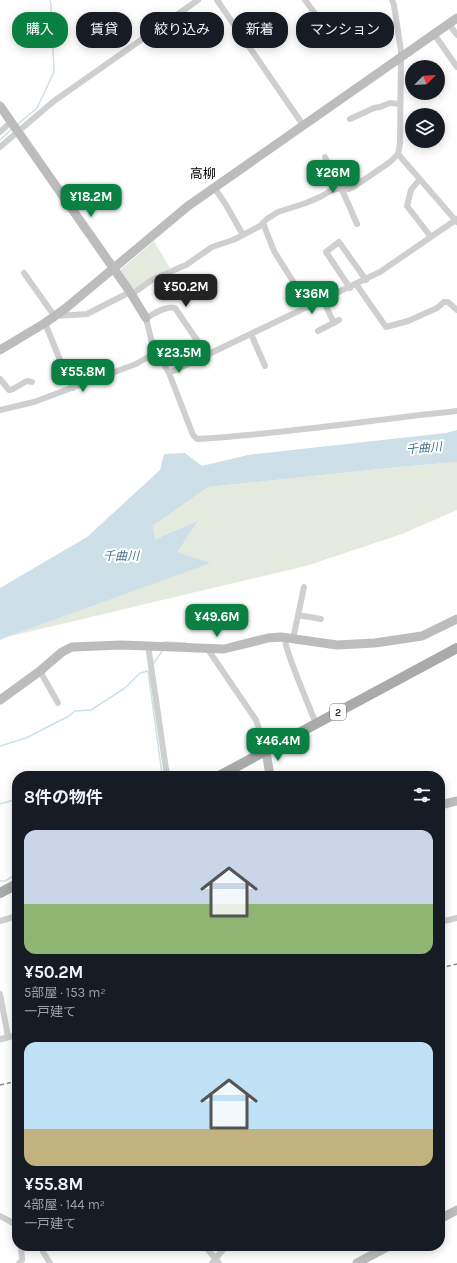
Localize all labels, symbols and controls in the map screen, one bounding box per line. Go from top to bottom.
chip: 購入 [12,12,68,48]
chip: 賃貸 [76,12,132,48]
chip: 絞り込み [140,12,224,48]
chip: 新着 [232,12,288,48]
chip: マンション [296,12,394,48]
north arrow [405,60,445,100]
map controls [405,60,445,148]
button: layers [405,108,445,148]
pin: ¥26M [309,160,357,194]
text: ¥26M [316,165,350,180]
district label: 高柳 [190,166,216,181]
pin: ¥18.2M [58,184,124,218]
text: ¥18.2M [70,189,112,204]
pin: ¥50.2M [153,274,219,308]
text: ¥50.2M [163,279,209,294]
pin: ¥36M [288,281,336,315]
text: ¥36M [295,286,329,301]
pin: ¥23.5M [146,340,212,374]
text: ¥23.5M [156,345,202,360]
pin: ¥55.8M [50,359,116,393]
text: ¥55.8M [60,364,106,379]
water label: 千曲川 [405,439,445,457]
water label: 千曲川 [103,549,141,563]
pin: ¥49.6M [184,604,250,638]
text: ¥49.6M [194,609,240,624]
road number: 2 [330,704,346,720]
pin: ¥46.4M [245,728,311,762]
text: ¥46.4M [255,733,301,748]
icon: filters [411,784,433,806]
text: 8件の物件 [24,787,103,807]
icon: home [193,856,265,928]
text: ¥50.2M [24,962,83,982]
text: 5部屋 · 153 m² [24,985,106,1000]
text: 一戸建て [24,1004,76,1019]
icon: home [193,1068,265,1140]
text: ¥55.8M [24,1174,83,1194]
text: 4部屋 · 144 m² [24,1197,105,1212]
text: 一戸建て [24,1216,76,1231]

